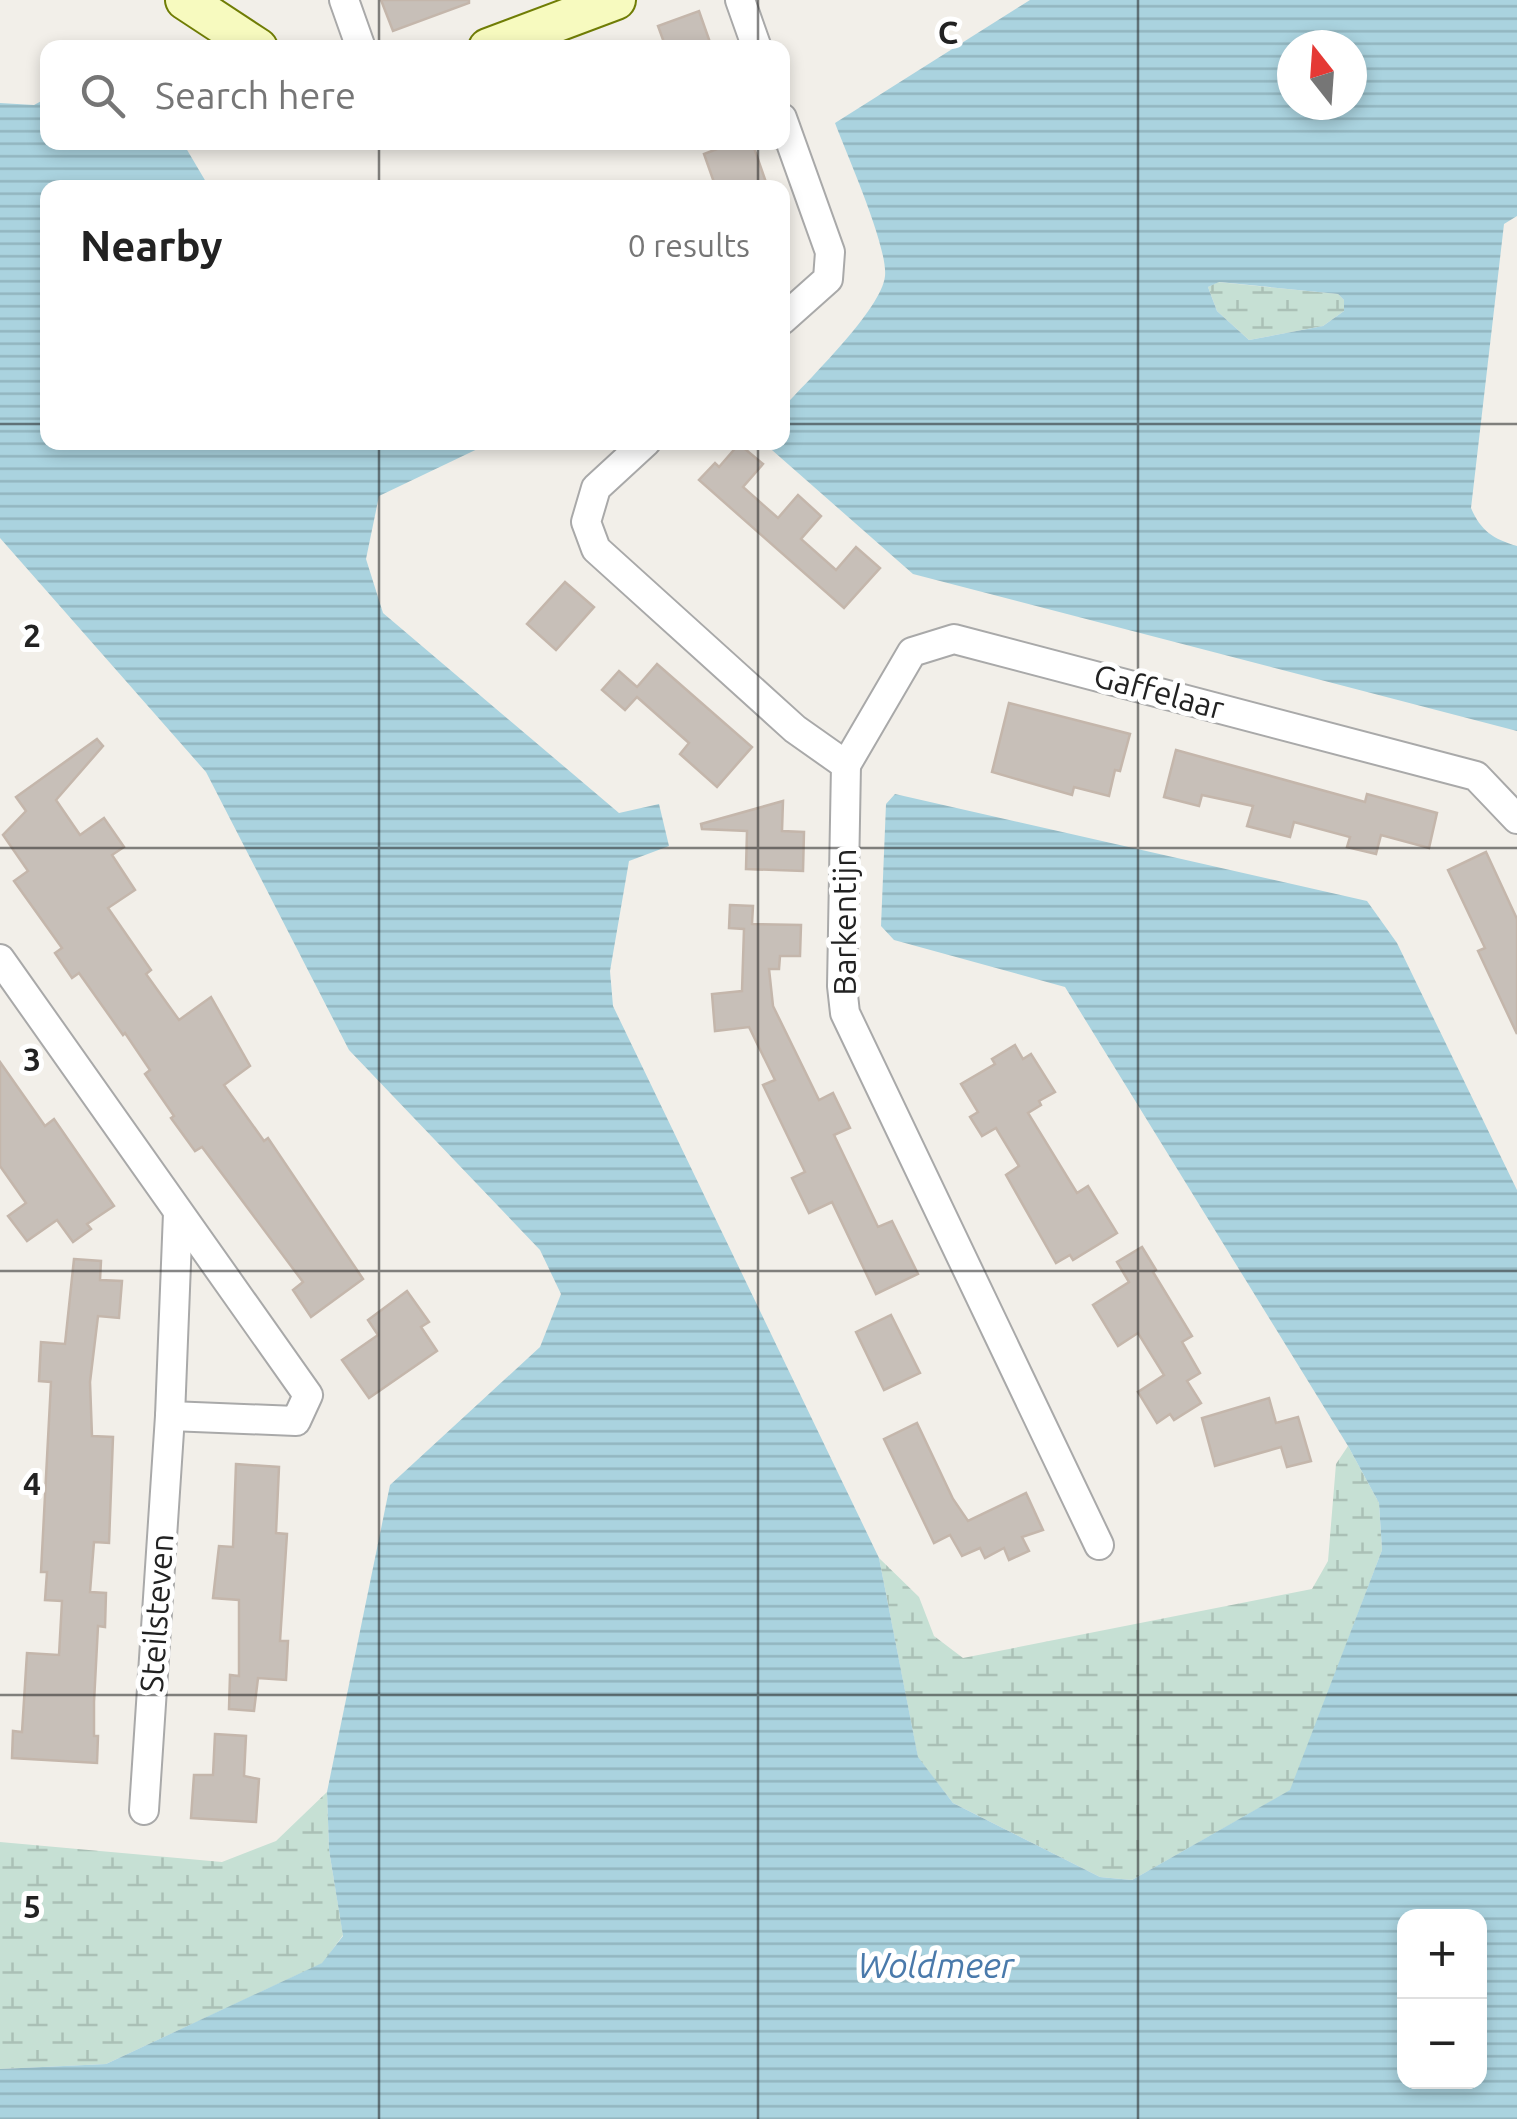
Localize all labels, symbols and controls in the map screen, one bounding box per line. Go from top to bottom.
text: C [938,14,958,50]
north arrow [1277,30,1367,120]
search box [40,40,790,150]
icon: search [75,68,130,123]
text: Search here [155,74,356,116]
text: Nearby [80,222,223,269]
text: 0 results [628,227,750,263]
text: 2 [23,617,41,653]
street label: Gaffelaar [1090,656,1228,726]
street label: Barkentijn [826,849,862,995]
text: 3 [23,1041,41,1077]
text: 4 [23,1465,41,1501]
street label: Steilsteven [133,1533,179,1693]
text: 5 [23,1888,41,1924]
map controls [1397,1909,1487,2089]
button: + [1397,1909,1487,1999]
water label: Woldmeer [858,1945,1016,1985]
button: − [1397,1999,1487,2089]

